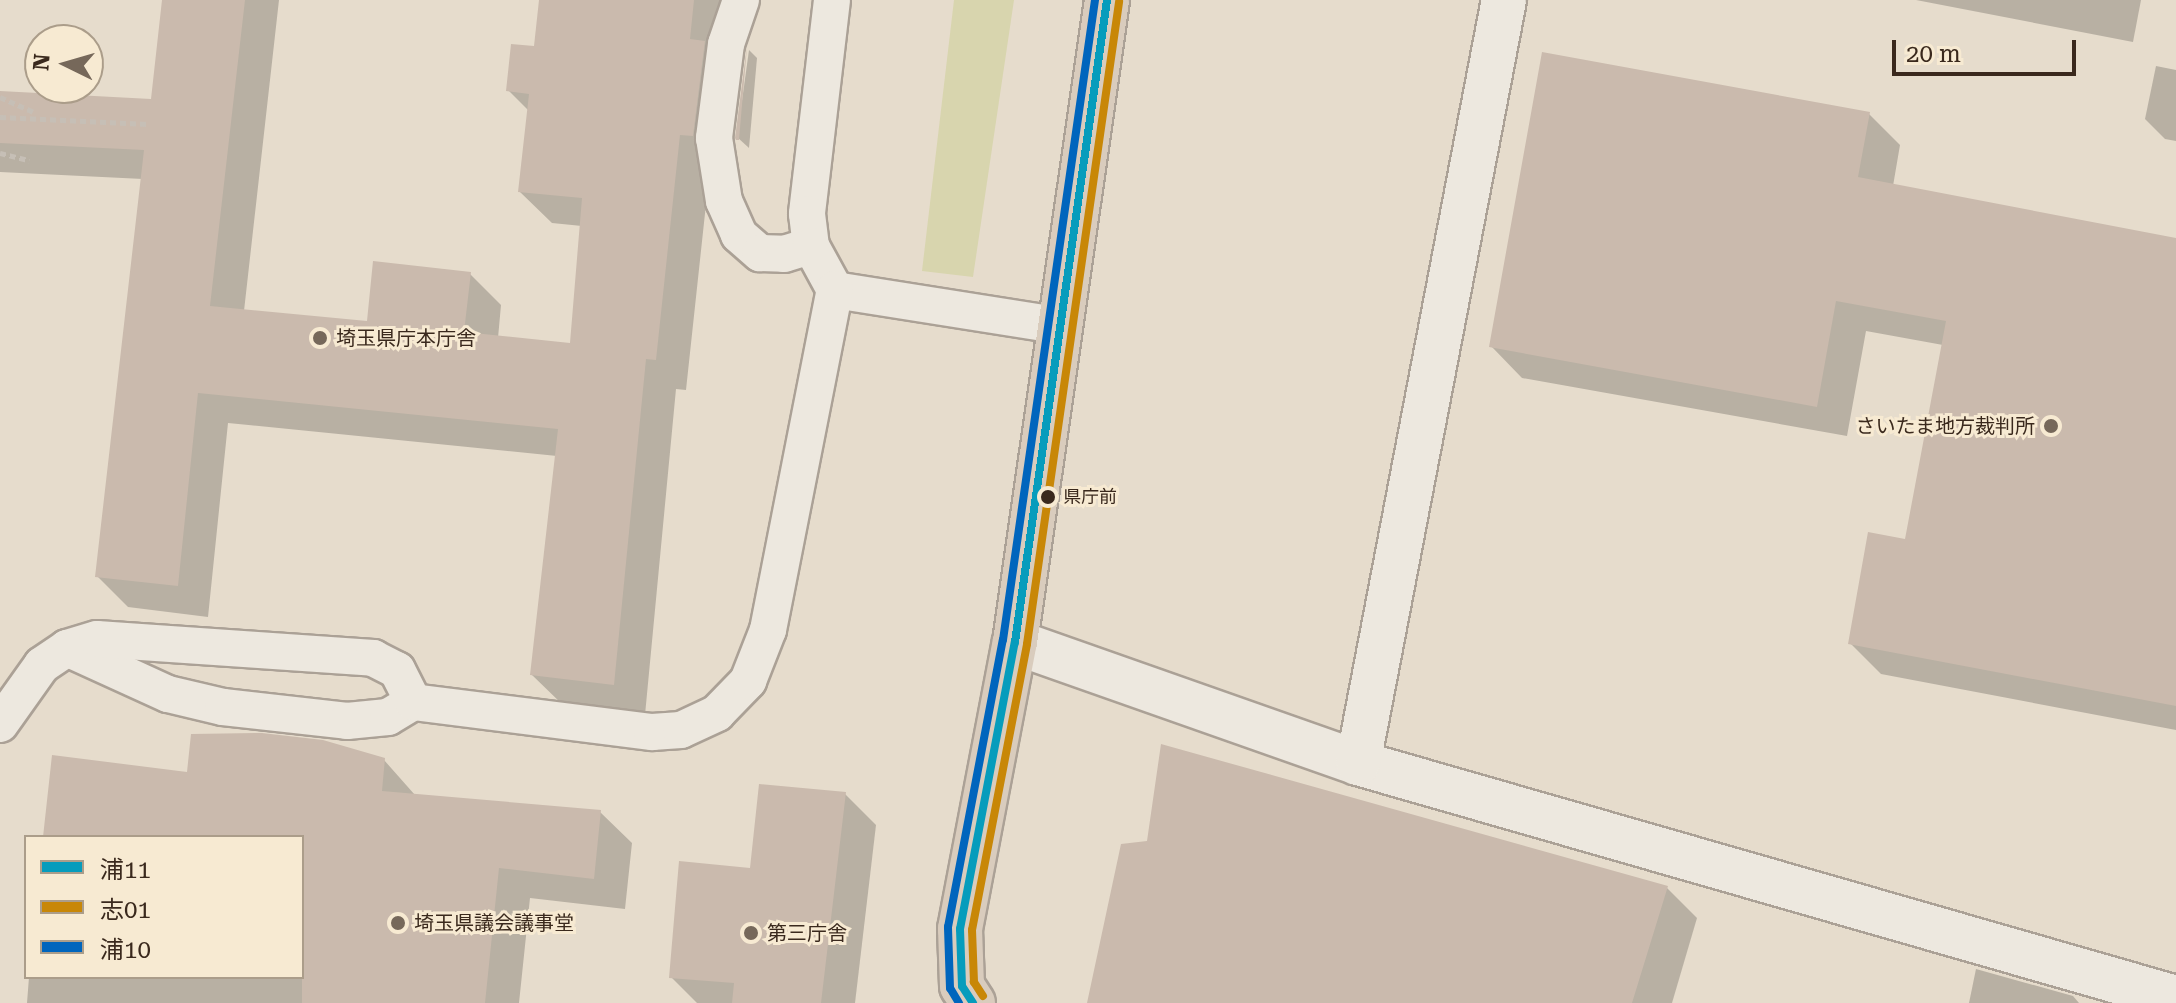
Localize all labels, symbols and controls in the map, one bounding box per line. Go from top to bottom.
north arrow [24,24,104,104]
scale bar [1896,24,2080,74]
text: 20 m [1906,40,1961,68]
text: N [28,53,55,72]
place label: 埼玉県庁本庁舎 [336,326,476,350]
marker: 埼玉県庁本庁舎 [311,329,329,347]
place label: さいたま地方裁判所 [1855,414,2035,438]
marker: さいたま地方裁判所 [2042,417,2060,435]
place label: 県庁前 [1063,486,1117,508]
marker: 県庁前 [1040,489,1056,505]
legend [24,835,304,979]
text: 浦11 [100,856,151,884]
text: 志01 [100,896,151,924]
place label: 埼玉県議会議事堂 [414,911,574,935]
marker: 埼玉県議会議事堂 [389,914,407,932]
place label: 第三庁舎 [767,921,847,945]
marker: 第三庁舎 [742,924,760,942]
text: 浦10 [100,936,151,964]

